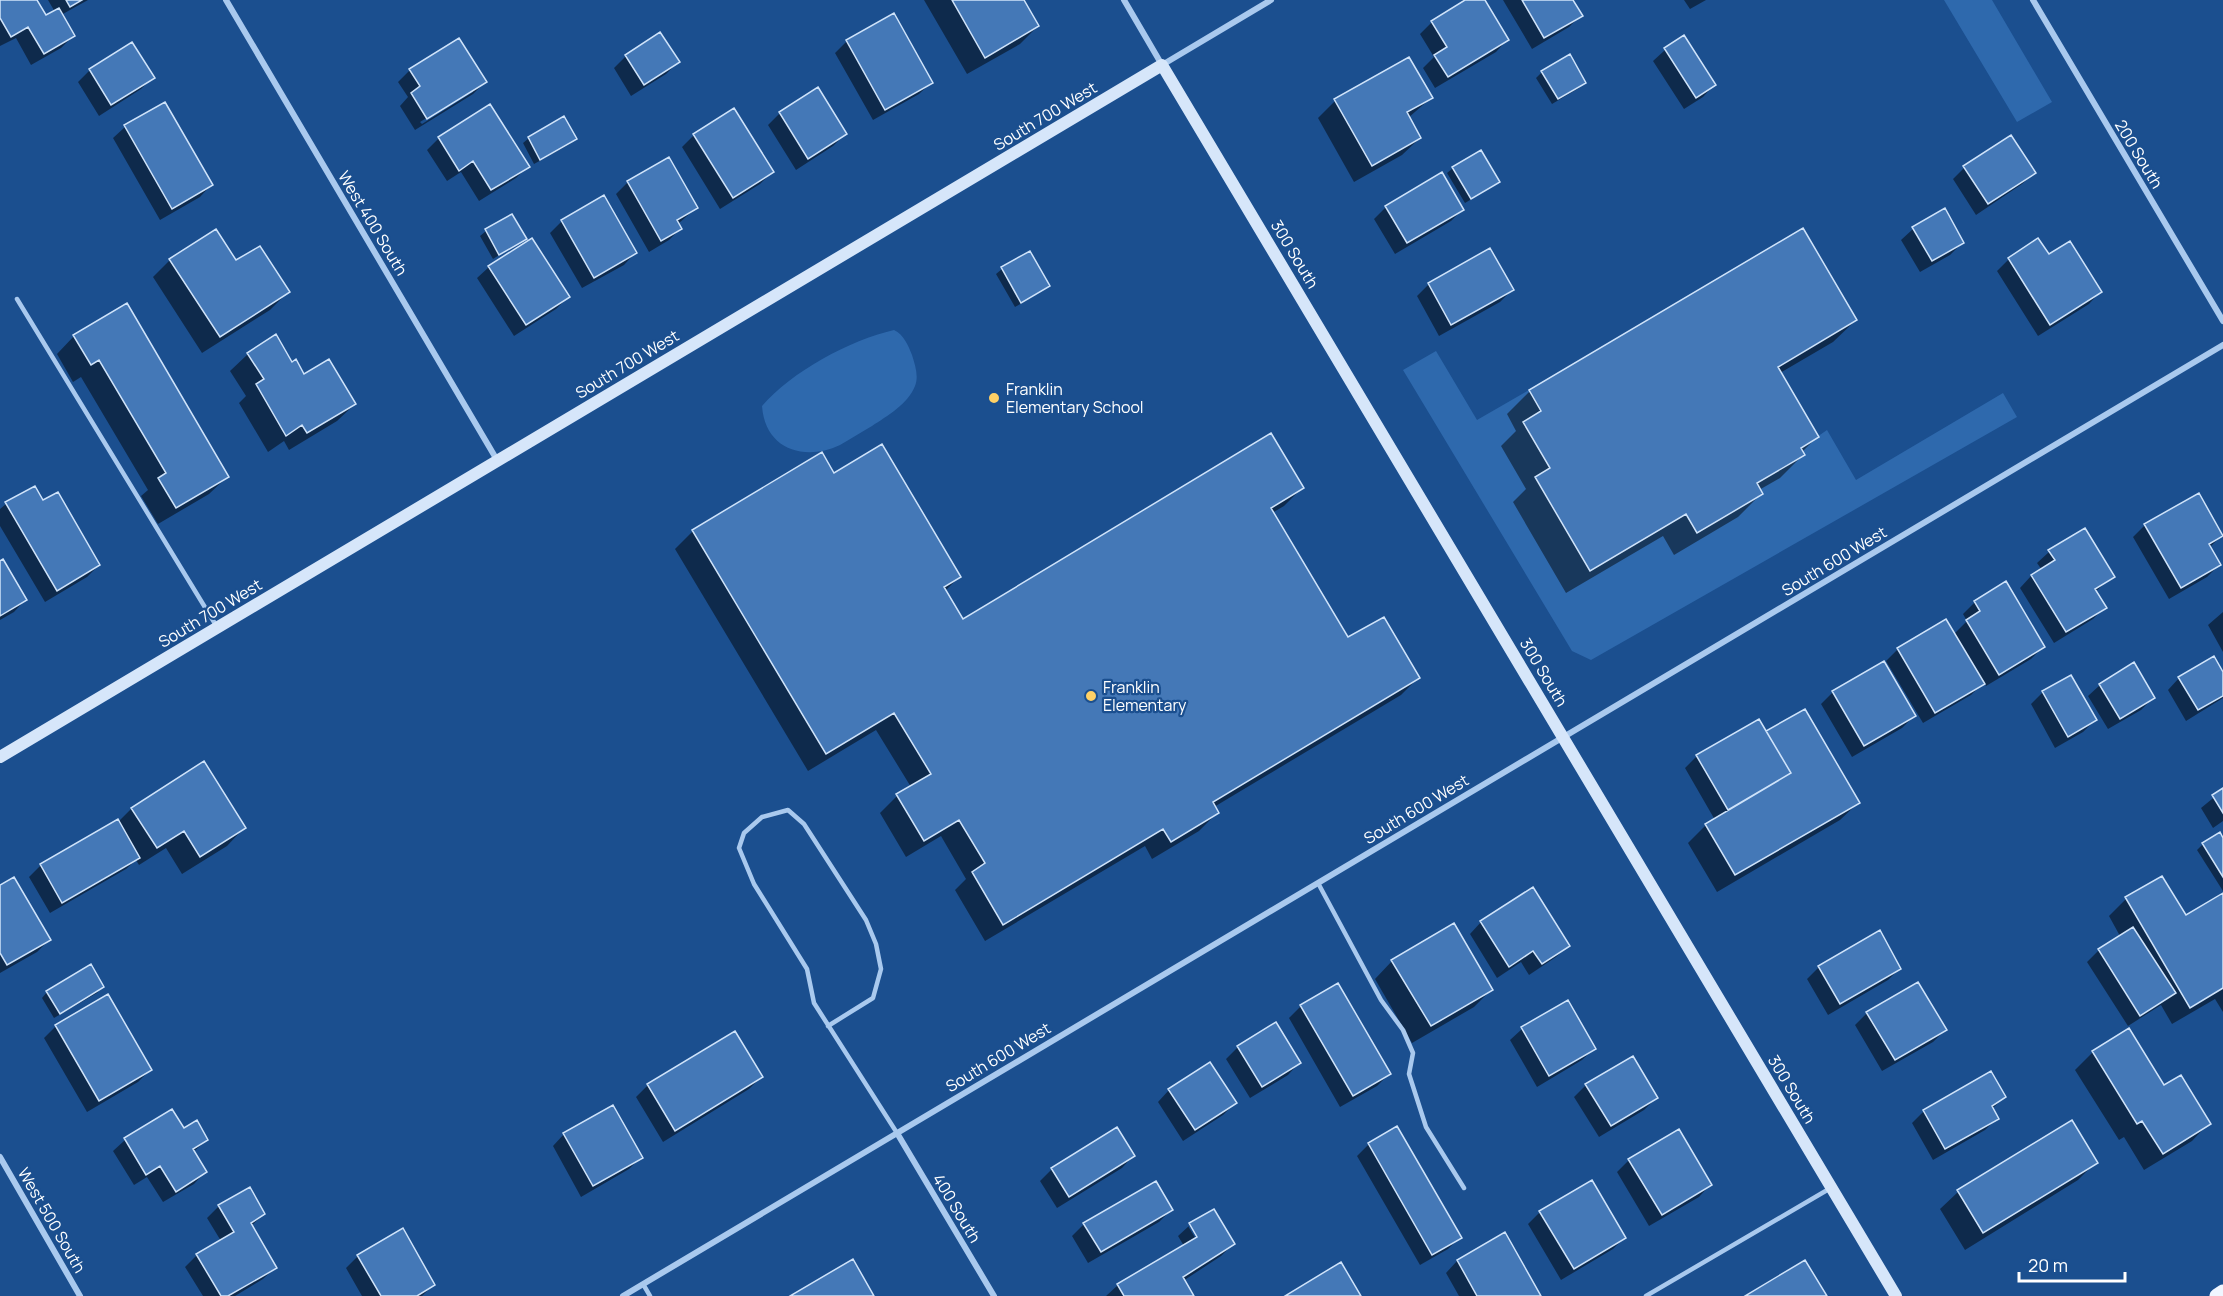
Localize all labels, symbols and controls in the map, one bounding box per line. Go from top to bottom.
street label: South 700 West [989,76,1101,156]
street label: 200 South [2110,116,2168,192]
street label: West 400 South [333,167,413,279]
street label: 300 South [1266,216,1324,292]
street label: South 700 West [571,324,683,404]
place label: Franklin Elementary School [1006,378,1144,418]
marker: Franklin Elementary School [987,391,1001,405]
street label: South 600 West [1777,521,1891,601]
street label: South 700 West [154,573,266,653]
street label: 300 South [1515,634,1573,710]
place label: Franklin Elementary [1103,676,1187,716]
marker: Franklin Elementary [1084,689,1098,703]
street label: South 600 West [1359,769,1473,849]
street label: South 600 West [941,1017,1055,1097]
street label: 300 South [1763,1051,1821,1127]
street label: West 500 South [13,1163,91,1277]
street label: 400 South [928,1169,986,1247]
scale bar [2019,1245,2126,1283]
text: 20 m [2028,1253,2068,1277]

